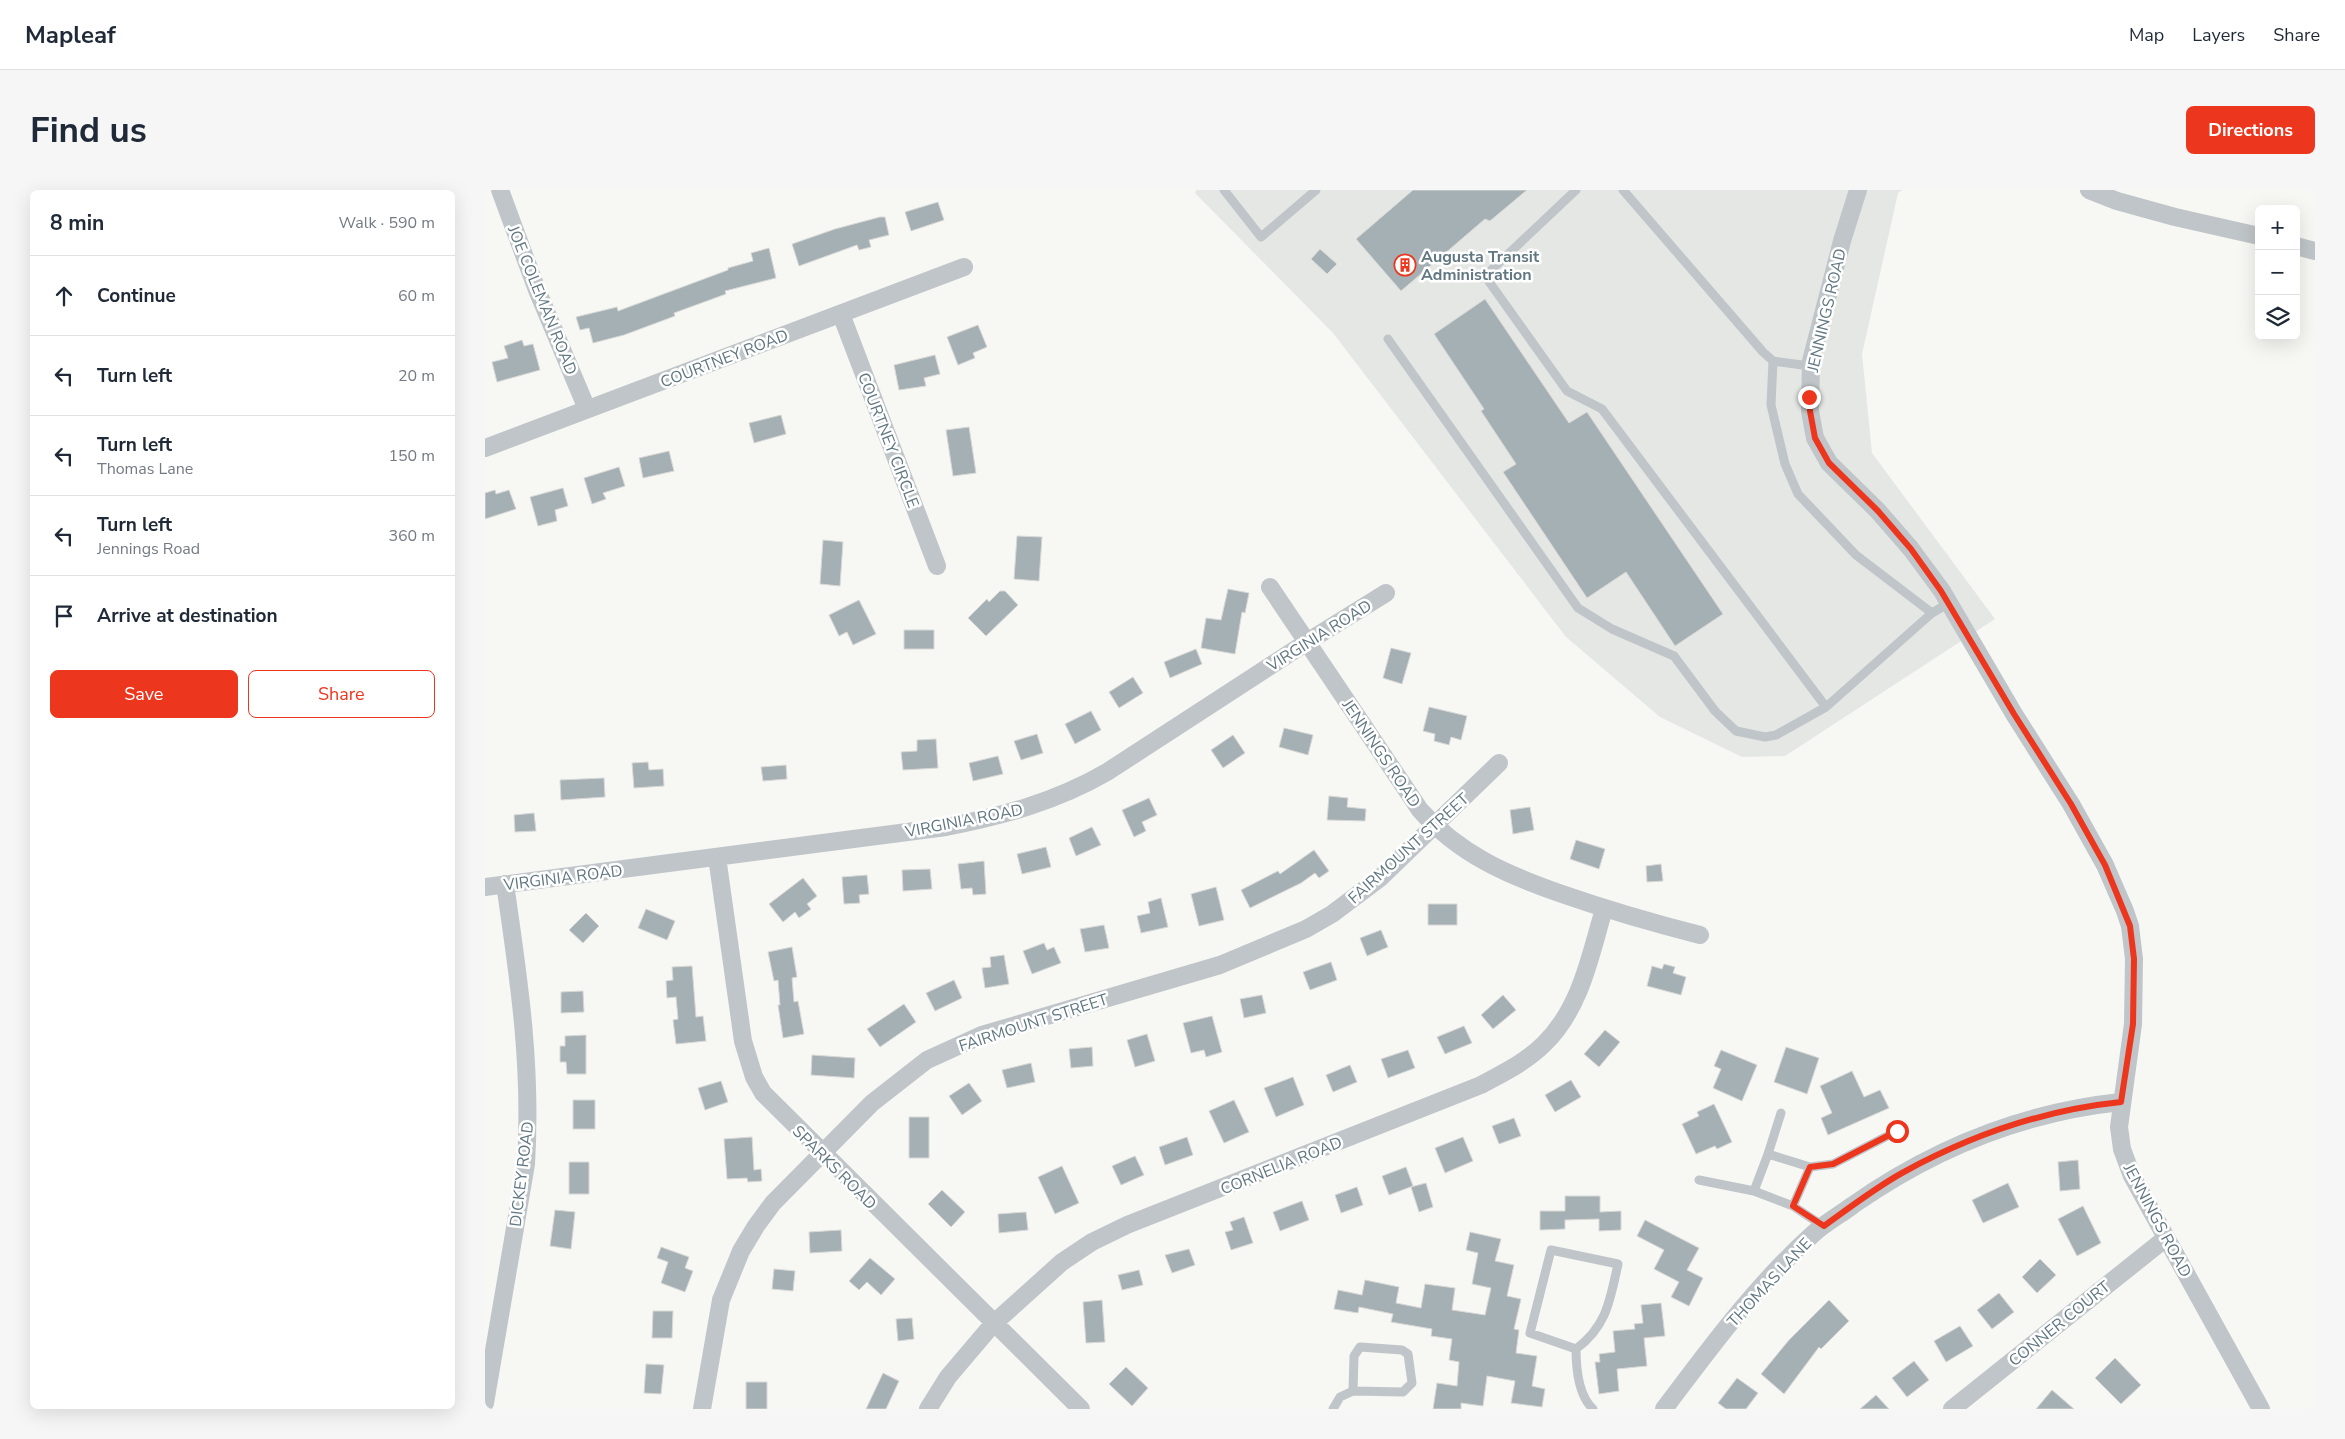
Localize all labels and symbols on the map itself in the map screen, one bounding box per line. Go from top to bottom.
street label: JOE COLEMAN ROAD [502,222,582,378]
place label: Augusta Transit Administration [1421,246,1540,286]
street label: JENNINGS ROAD [1802,246,1852,375]
building icon: Augusta Transit Administration [1393,253,1417,277]
street label: COURTNEY ROAD [657,324,791,393]
street label: COURTNEY CIRCLE [852,370,924,511]
route end [1798,386,1821,409]
street label: VIRGINIA ROAD [1262,595,1376,677]
street label: JENNINGS ROAD [1336,694,1426,812]
street label: FAIRMOUNT STREET [1344,788,1474,909]
street label: VIRGINIA ROAD [903,799,1025,843]
street label: VIRGINIA ROAD [502,860,624,896]
street label: FAIRMOUNT STREET [956,988,1111,1057]
street label: DICKEY ROAD [505,1120,539,1228]
route start [1886,1120,1909,1143]
street label: SPARKS ROAD [787,1121,881,1215]
street label: CORNELIA ROAD [1217,1131,1345,1200]
street label: JENNINGS ROAD [2117,1159,2196,1281]
street label: THOMAS LANE [1723,1233,1817,1332]
street label: CONNER COURT [2004,1276,2115,1372]

